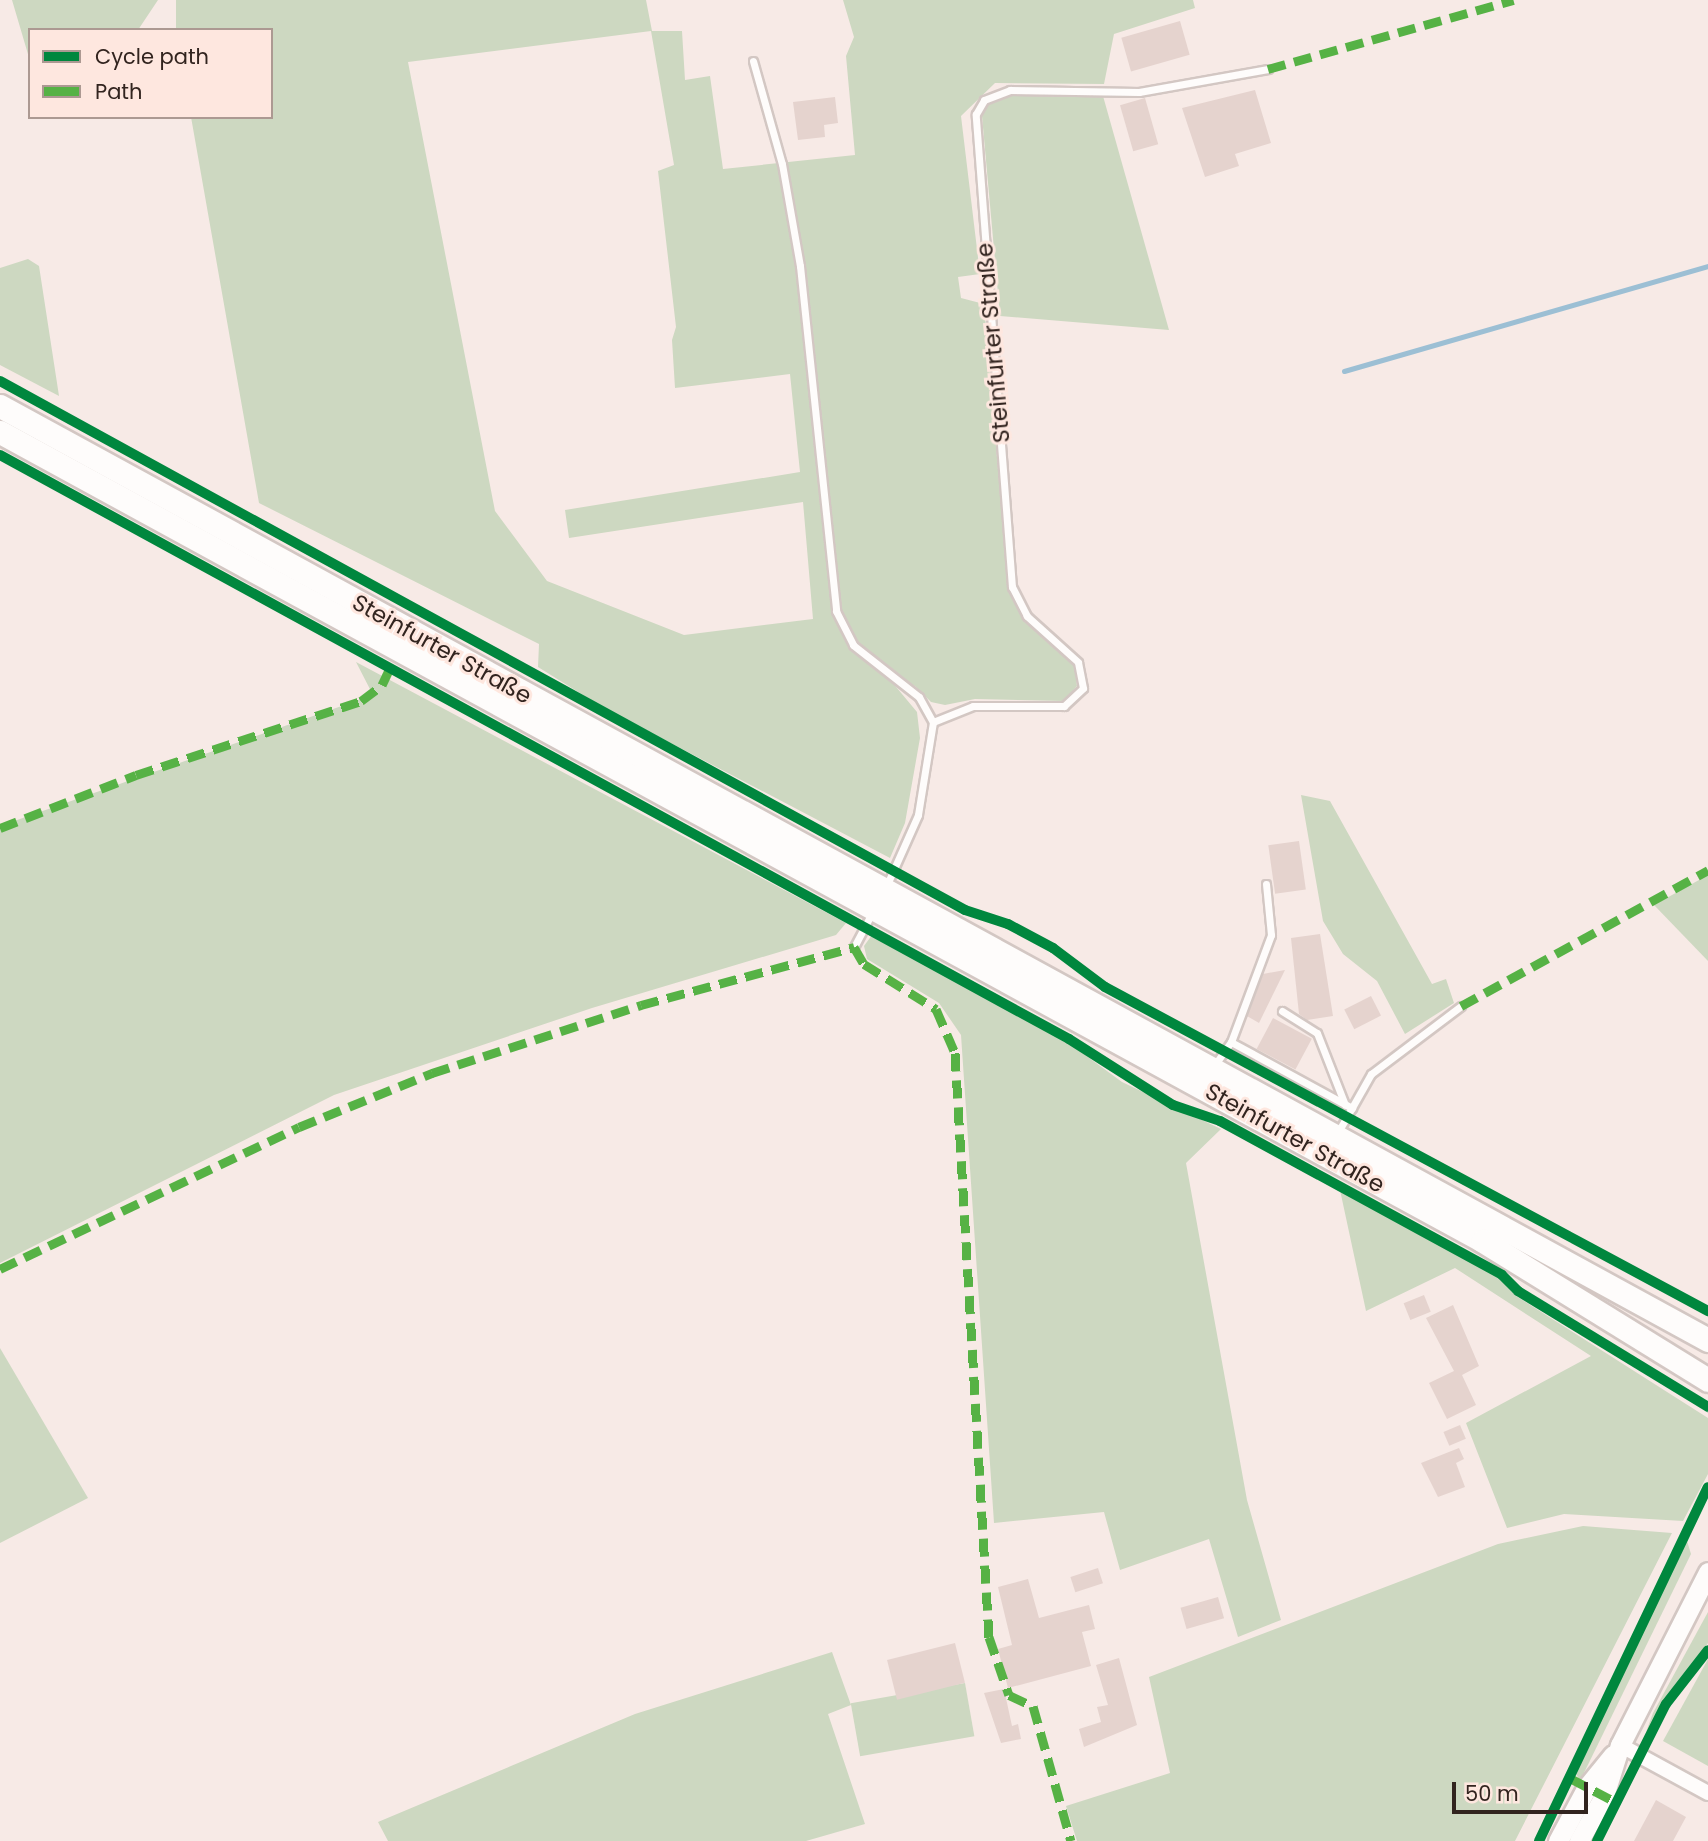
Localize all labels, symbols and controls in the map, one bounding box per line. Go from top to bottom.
legend [28,28,273,119]
text: Cycle path [95,42,209,71]
text: Path [95,77,142,106]
street label: Steinfurter Straße [971,242,1015,444]
street label: Steinfurter Straße [348,588,536,710]
street label: Steinfurter Straße [1201,1077,1389,1199]
scale bar [1456,1768,1592,1812]
text: 50 m [1465,1779,1519,1808]

